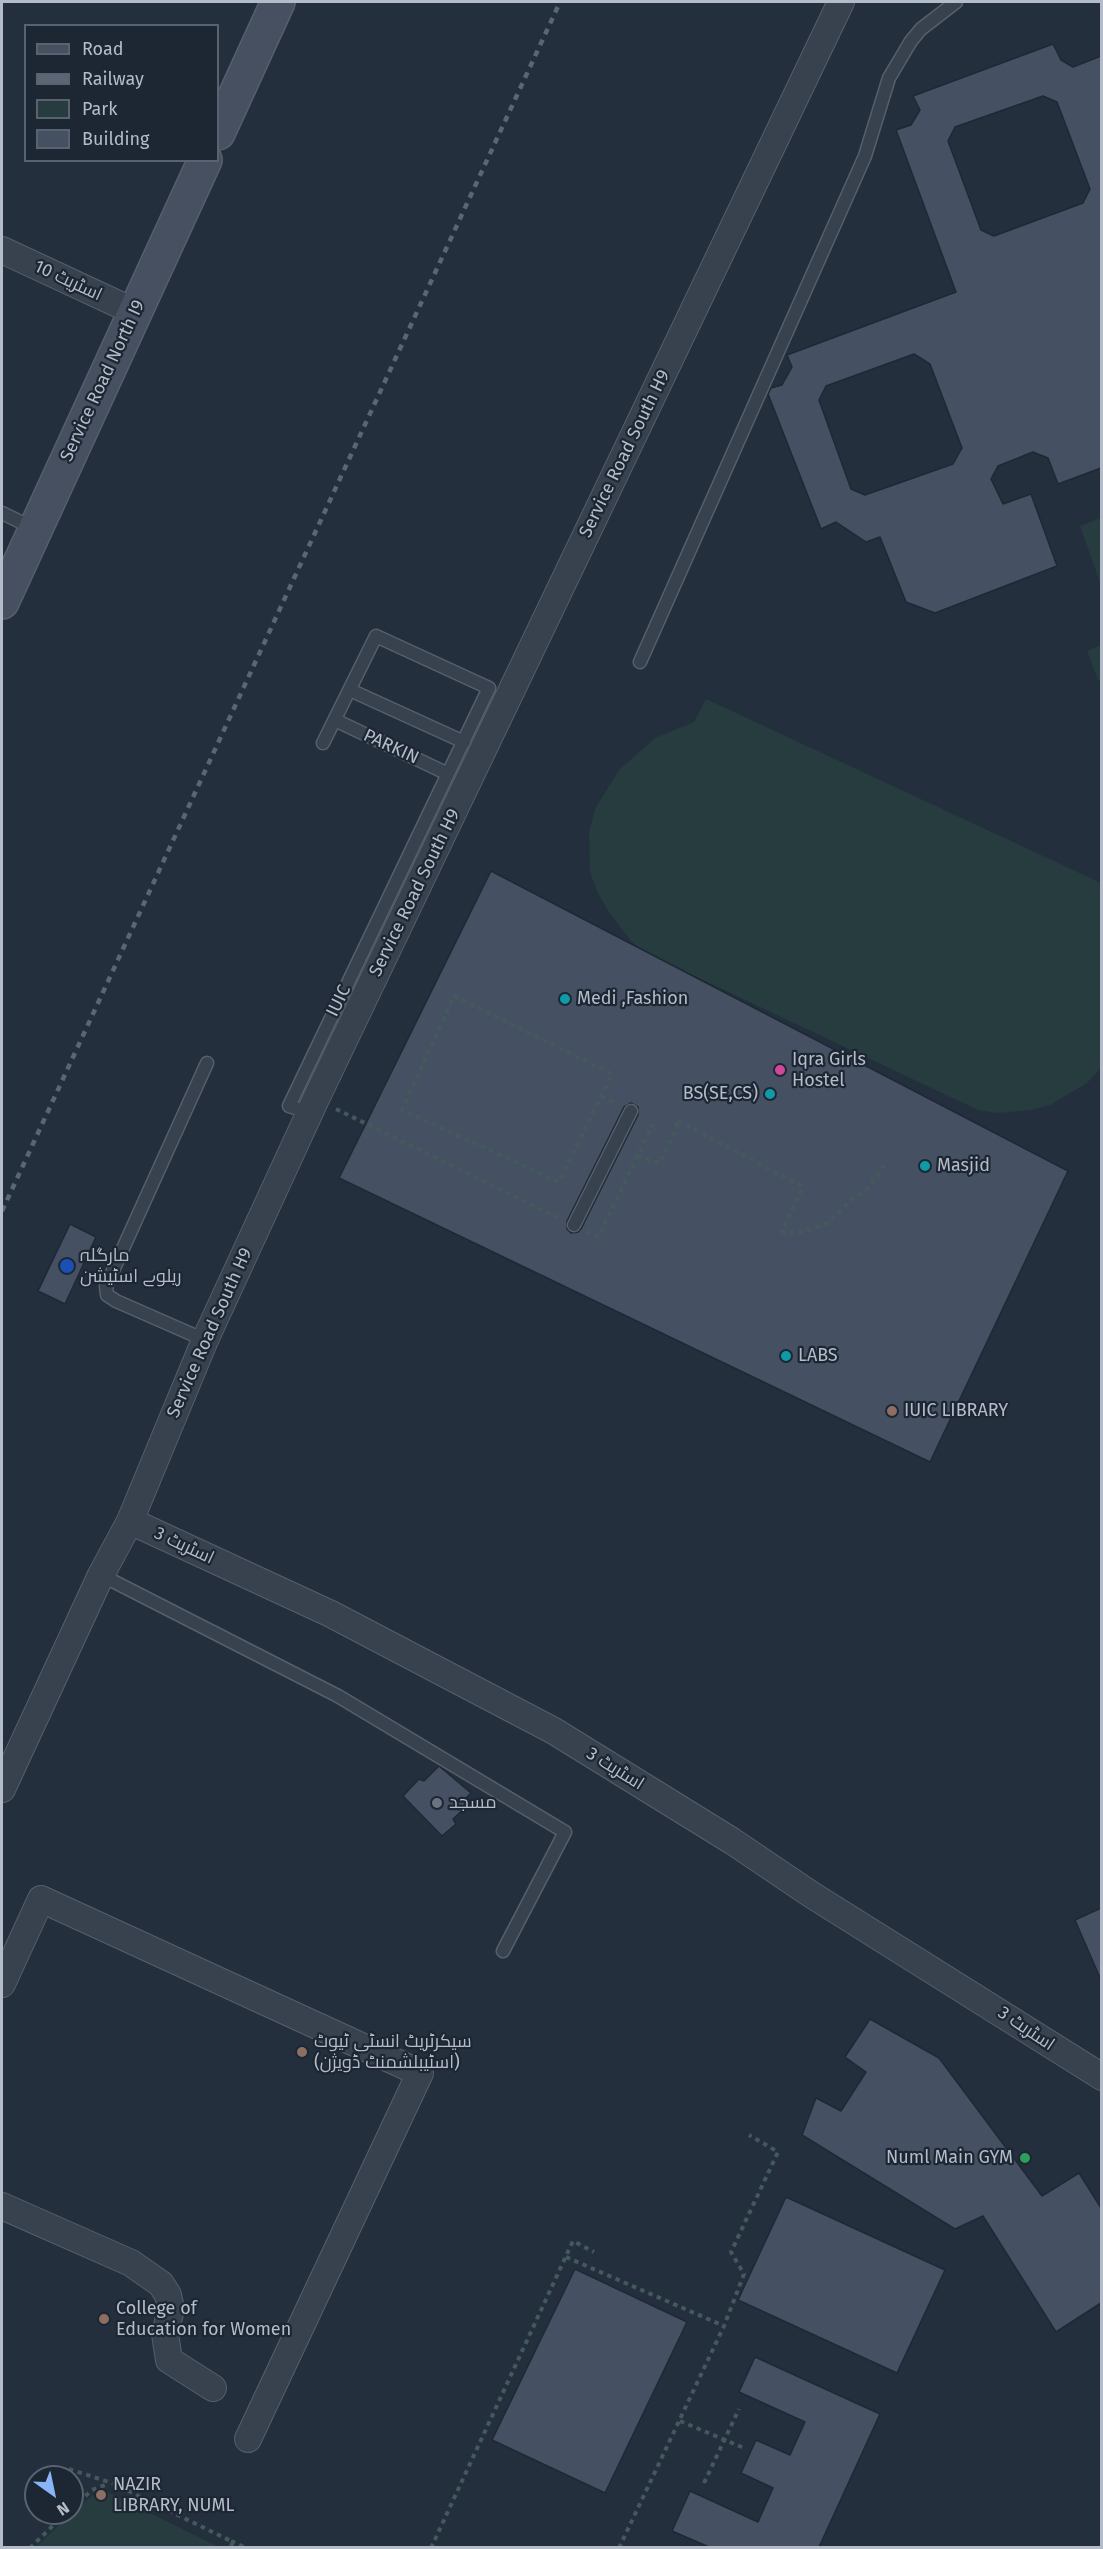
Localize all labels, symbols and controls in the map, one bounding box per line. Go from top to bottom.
legend [24,24,219,162]
text: Road [82,38,124,60]
text: Railway [82,68,144,90]
text: Park [82,98,117,120]
text: Building [82,128,149,150]
street label: اسٹریٹ 10 [31,256,105,306]
street label: Service Road North I9 [56,297,150,465]
street label: Service Road South H9 [575,367,675,541]
street label: PARKIN [360,725,422,769]
street label: Service Road South H9 [365,806,465,980]
street label: IUIC [322,982,356,1020]
place label: Medi ,Fashion [577,988,688,1010]
marker: Medi ,Fashion [558,992,572,1006]
place label: Iqra Girls Hostel [792,1049,866,1092]
marker: Iqra Girls Hostel [773,1063,787,1077]
place label: BS(SE,CS) [683,1083,758,1105]
marker: BS(SE,CS) [763,1087,777,1101]
place label: Masjid [937,1155,990,1177]
marker: Masjid [918,1159,932,1173]
place label: مارگلہ ریلوے اسٹیشن [80,1245,181,1288]
street label: Service Road South H9 [163,1245,257,1421]
marker: مارگلہ ریلوے اسٹیشن [58,1257,76,1275]
place label: LABS [798,1345,838,1367]
marker: LABS [779,1349,793,1363]
place label: IUIC LIBRARY [904,1400,1008,1422]
marker: IUIC LIBRARY [885,1404,899,1418]
street label: اسٹریٹ 3 [151,1523,217,1569]
street label: اسٹریٹ 3 [582,1743,648,1795]
place label: مسجد [449,1792,497,1814]
marker: مسجد [430,1796,444,1810]
street label: اسٹریٹ 3 [994,2002,1058,2056]
place label: سیکرٹریٹ انسٹی ٹیوٹ (اسٹیبلشمنٹ ڈویژن) [314,2031,472,2074]
marker: سیکرٹریٹ انسٹی ٹیوٹ (اسٹیبلشمنٹ ڈویژن) [295,2045,309,2059]
place label: Numl Main GYM [886,2147,1013,2169]
marker: Numl Main GYM [1018,2151,1032,2165]
place label: College of Education for Women [116,2298,291,2340]
marker: College of Education for Women [97,2312,111,2326]
north arrow [24,2465,84,2525]
place label: NAZIR LIBRARY, NUML [113,2474,234,2516]
marker: NAZIR LIBRARY, NUML [94,2488,108,2502]
text: N [53,2498,73,2520]

